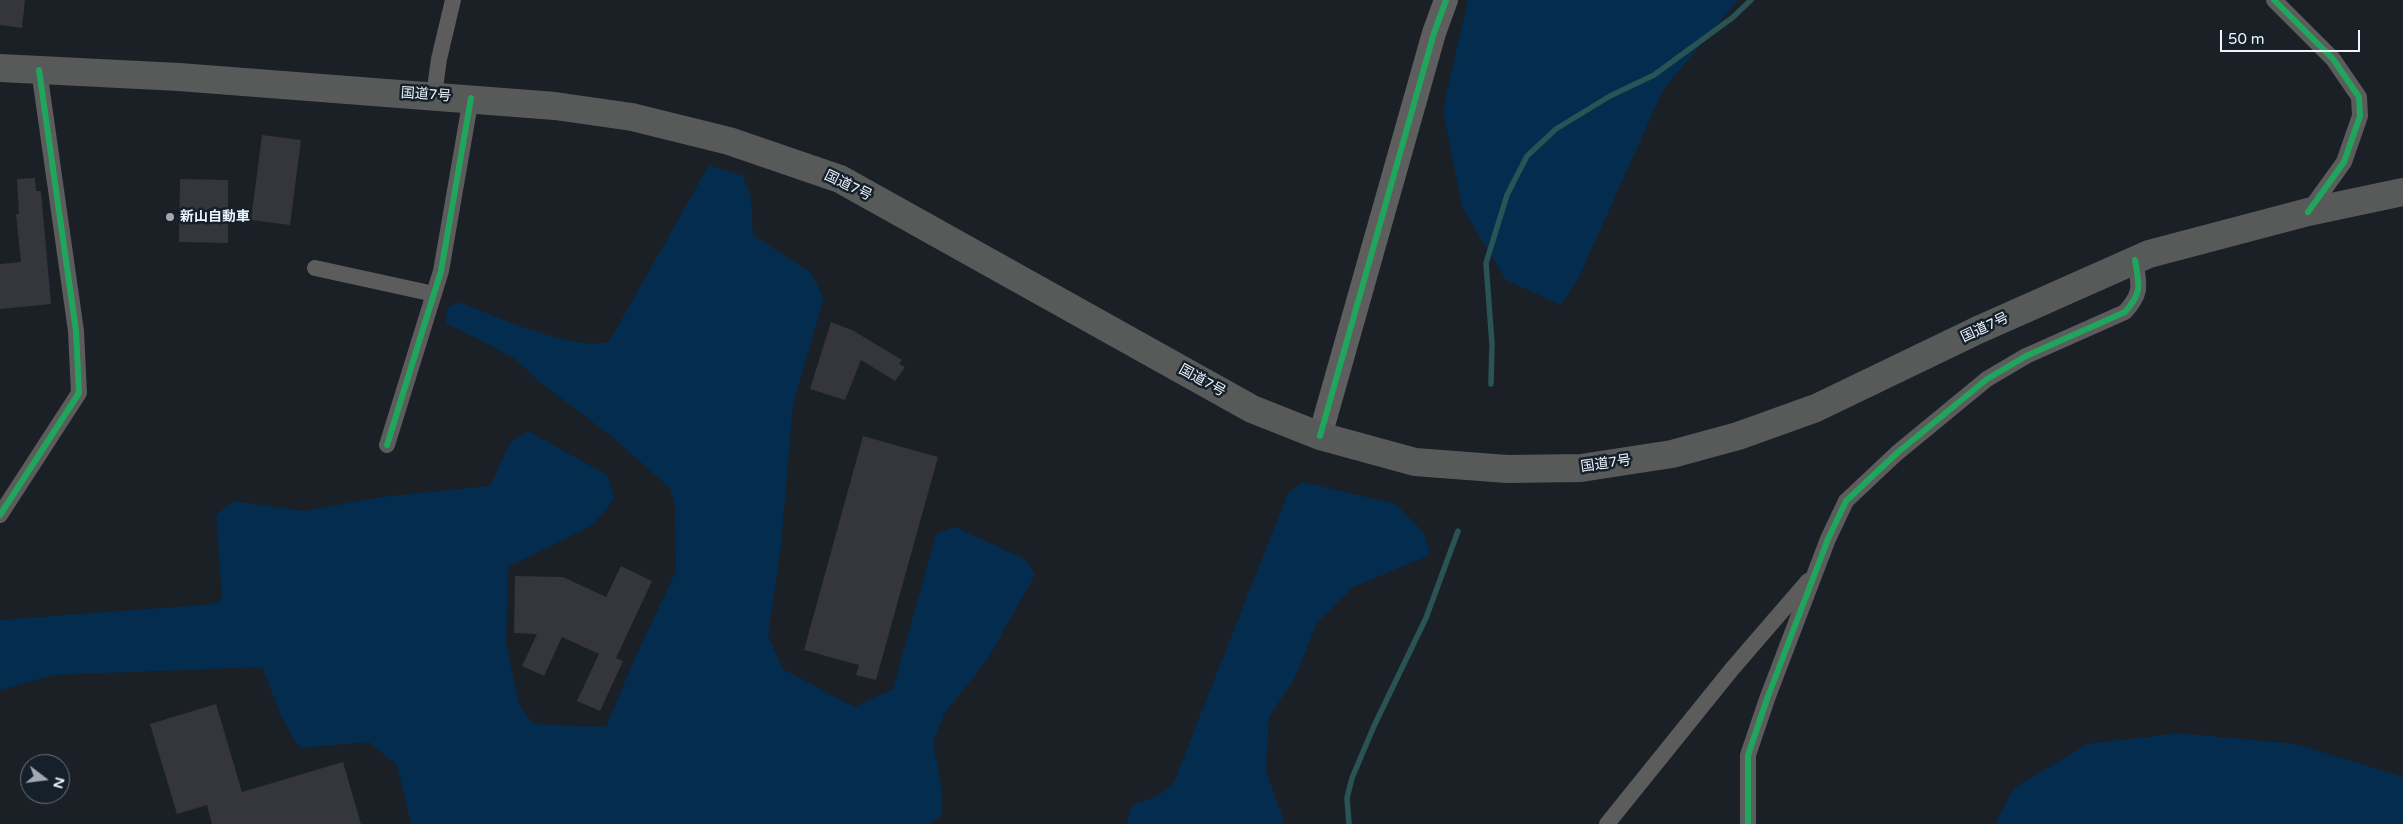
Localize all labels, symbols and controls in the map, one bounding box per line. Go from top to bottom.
scale bar [2223,20,2363,52]
text: 50 m [2228,30,2265,48]
street label: 国道7号 [400,85,452,105]
street label: 国道7号 [821,167,875,205]
place label: 新山自動車 [180,209,250,225]
marker: 新山自動車 [164,211,176,223]
street label: 国道7号 [1958,310,2012,346]
street label: 国道7号 [1176,361,1228,401]
street label: 国道7号 [1580,452,1632,476]
north arrow [20,754,70,804]
text: N [49,775,69,790]

